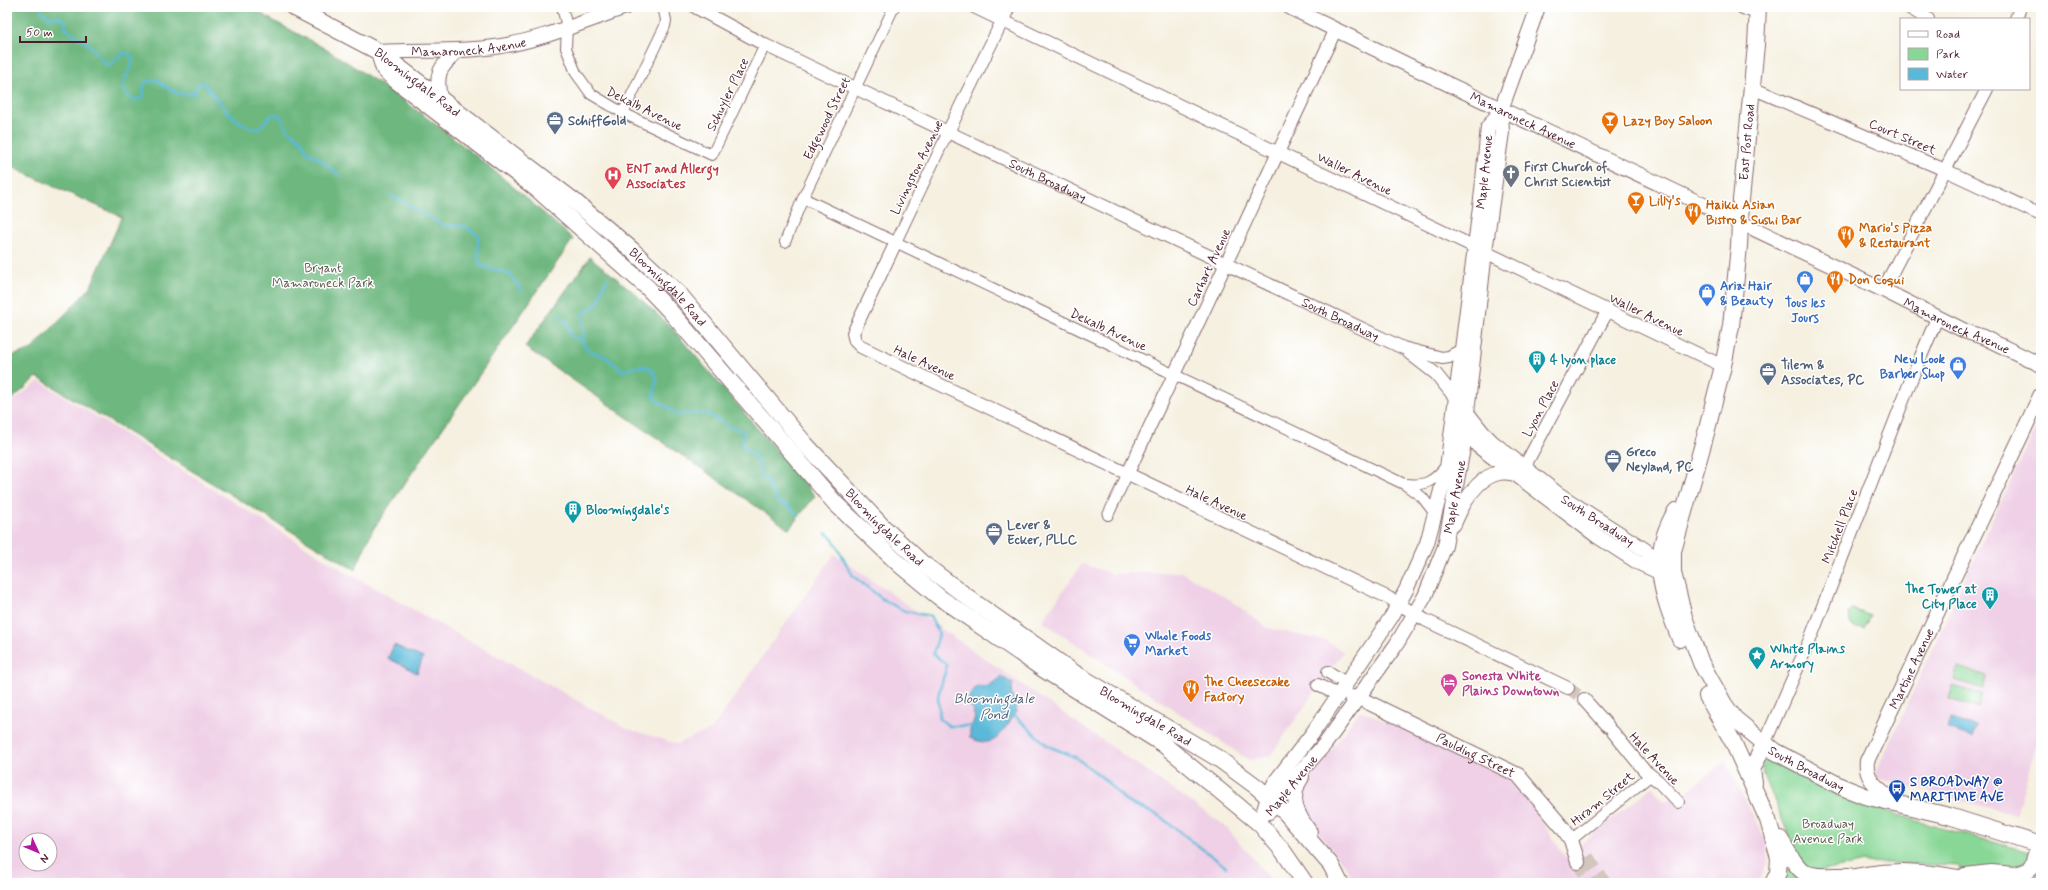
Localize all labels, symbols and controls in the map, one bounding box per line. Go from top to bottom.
scale bar [20,18,86,44]
legend [1900,18,2030,90]
text: 50 m [26,25,53,41]
text: Road [1936,27,1960,43]
street label: Mamaroneck Avenue [411,34,528,61]
street label: Bloomingdale Road [371,45,463,121]
text: Park [1936,47,1960,63]
street label: Schuyler Place [703,55,753,134]
text: Water [1936,67,1968,83]
street label: Edgewood Street [800,74,857,164]
street label: Dekalb Avenue [603,84,685,135]
street label: Mamaroneck Avenue [1467,89,1579,153]
street label: East Post Road [1736,103,1759,181]
office icon: SchiffGold [545,110,565,135]
bar icon: Lazy Boy Saloon [1600,110,1620,135]
place label: SchiffGold [568,113,627,130]
place label: Lazy Boy Saloon [1623,113,1713,130]
street label: Court Street [1866,115,1939,159]
street label: Livingston Avenue [887,117,948,218]
street label: Maple Avenue [1473,134,1497,210]
street label: Waller Avenue [1314,149,1395,200]
street label: South Broadway [1006,155,1089,207]
place label: First Church of Christ Scientist [1524,159,1612,191]
place label: ENT and Allergy Associates [626,161,719,193]
church icon: First Church of Christ Scientist [1501,163,1521,188]
hospital icon: ENT and Allergy Associates [603,165,623,190]
bar icon: Lilly's [1626,190,1646,215]
place label: Lilly's [1649,193,1681,210]
place label: Haiku Asian Bistro & Sushi Bar [1706,197,1802,229]
restaurant icon: Haiku Asian Bistro & Sushi Bar [1683,201,1703,226]
place label: Mario's Pizza & Restaurant [1859,220,1932,252]
restaurant icon: Mario's Pizza & Restaurant [1836,224,1856,249]
street label: Carhart Avenue [1184,226,1235,310]
street label: Bloomingdale Road [625,245,710,330]
park label: Bryant Mamaroneck Park [272,260,375,292]
shop icon: Tous les Jours [1795,269,1815,294]
restaurant icon: Don Coqui [1825,269,1845,294]
place label: Don Coqui [1848,272,1904,289]
place label: Aria Hair & Beauty [1720,278,1774,310]
shop icon: Aria Hair & Beauty [1697,282,1717,307]
street label: Waller Avenue [1606,290,1687,341]
street label: South Broadway [1299,294,1382,345]
place label: Tous les Jours [1785,295,1825,327]
street label: Mamaroneck Avenue [1900,295,2012,359]
street label: Dekalb Avenue [1067,305,1150,356]
street label: Hale Avenue [891,342,958,385]
building icon: 4 lyon place [1527,349,1547,374]
place label: New Look Barber Shop [1880,351,1945,383]
place label: 4 lyon place [1550,352,1616,369]
shop icon: New Look Barber Shop [1948,355,1968,380]
place label: Tilem & Associates, PC [1781,357,1865,389]
office icon: Tilem & Associates, PC [1758,361,1778,386]
street label: Lyon Place [1519,377,1563,440]
place label: Greco Neyland, PC [1626,444,1694,476]
office icon: Greco Neyland, PC [1603,448,1623,473]
street label: Maple Avenue [1440,459,1471,535]
street label: Hale Avenue [1183,482,1250,525]
street label: Bloomingdale Road [841,485,927,571]
street label: Mitchell Place [1818,487,1862,566]
street label: South Broadway [1557,491,1637,551]
building icon: Bloomingdale's [563,499,583,524]
place label: Bloomingdale's [586,502,669,522]
place label: Lever & Ecker, PLLC [1007,517,1078,549]
office icon: Lever & Ecker, PLLC [984,521,1004,546]
place label: The Tower at City Place [1905,581,1978,613]
building icon: The Tower at City Place [1980,585,2000,610]
street label: Martine Avenue [1886,626,1939,712]
place label: Whole Foods Market [1144,628,1211,660]
supermarket icon: Whole Foods Market [1122,632,1142,657]
place label: White Plains Armory [1769,641,1845,673]
place icon: White Plains Armory [1747,645,1767,670]
place label: Sonesta White Plains Downtown [1462,668,1560,700]
hotel icon: Sonesta White Plains Downtown [1439,672,1459,697]
place label: The Cheesecake Factory [1204,674,1290,706]
restaurant icon: The Cheesecake Factory [1181,678,1201,703]
street label: Bloomingdale Road [1096,683,1194,751]
water label: Bloomingdale Pond [954,690,1035,724]
street label: Hale Avenue [1625,729,1683,789]
street label: Paulding Street [1433,730,1518,782]
street label: South Broadway [1764,742,1847,797]
street label: Maple Avenue [1262,752,1322,820]
street label: Hiram Street [1567,768,1639,830]
place label: S BROADWAY @ MARITIME AVE [1910,774,2004,806]
bus stop icon: S BROADWAY @ MARITIME AVE [1887,778,1907,803]
park label: Broadway Avenue Park [1793,816,1864,848]
north arrow [18,832,58,872]
text: N [37,851,52,866]

